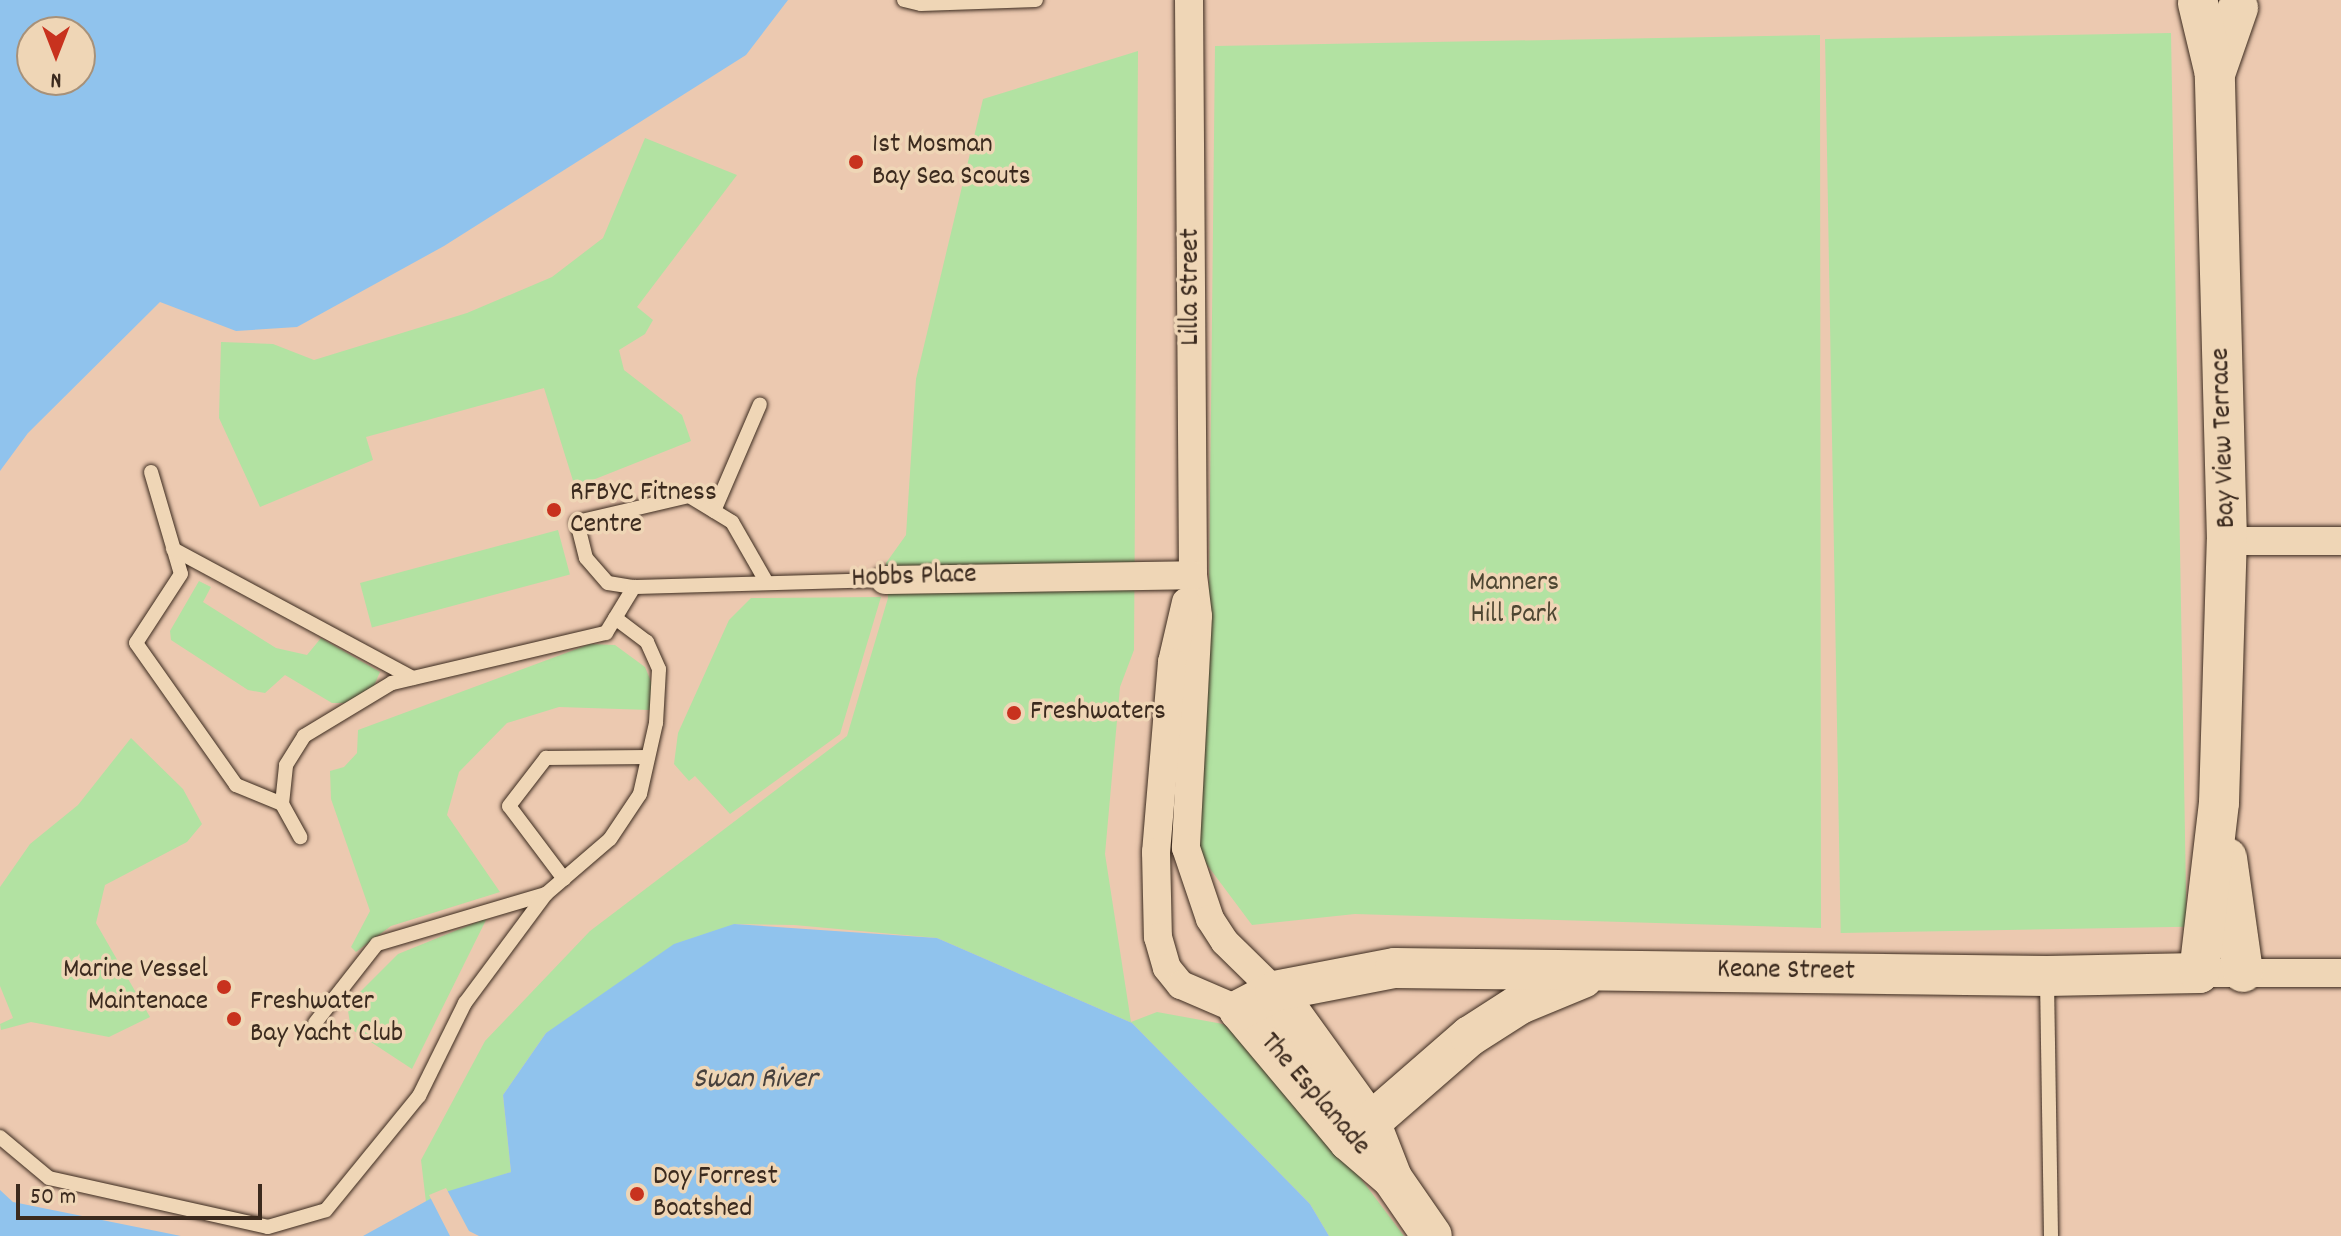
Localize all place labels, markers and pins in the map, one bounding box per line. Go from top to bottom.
place label: 1st Mosman Bay Sea Scouts [872,129,1031,195]
marker: 1st Mosman Bay Sea Scouts [847,153,865,171]
place label: RFBYC Fitness Centre [570,477,717,543]
marker: RFBYC Fitness Centre [545,501,563,519]
place label: Freshwaters [1030,696,1166,730]
marker: Freshwaters [1005,704,1023,722]
place label: Marine Vessel Maintenace [63,954,208,1020]
marker: Marine Vessel Maintenace [215,978,233,996]
place label: Freshwater Bay Yacht Club [250,986,403,1052]
marker: Freshwater Bay Yacht Club [225,1010,243,1028]
place label: Doy Forrest Boatshed [653,1161,778,1227]
marker: Doy Forrest Boatshed [628,1185,646,1203]

